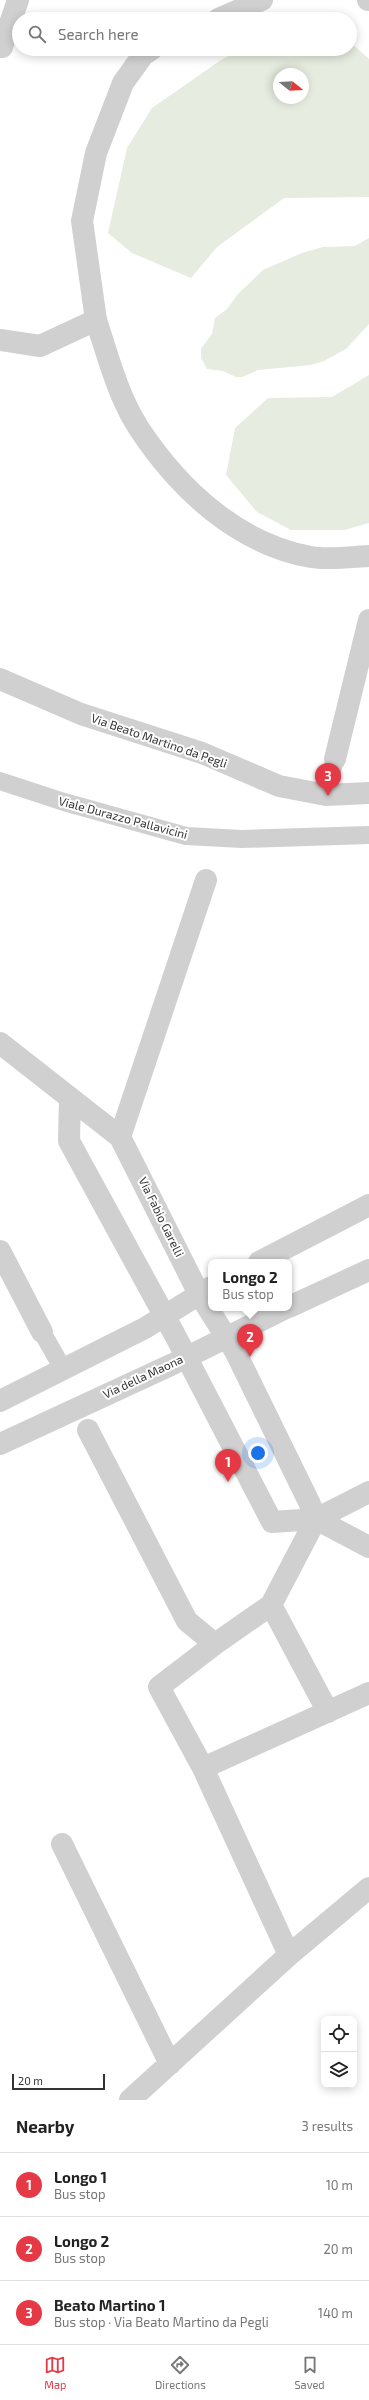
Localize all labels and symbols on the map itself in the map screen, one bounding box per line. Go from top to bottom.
north arrow [273,68,309,104]
street label: Via Beato Martino da Pegli [90,710,229,770]
pin: 3 [315,763,341,796]
street label: Viale Durazzo Pallavicini [57,793,189,841]
street label: Via Fabio Garelli [137,1174,187,1259]
pin: 2 [237,1324,263,1357]
street label: Via della Maona [100,1351,185,1401]
your location [248,1443,268,1463]
pin: 1 [215,1449,241,1482]
scale bar [12,2072,105,2091]

